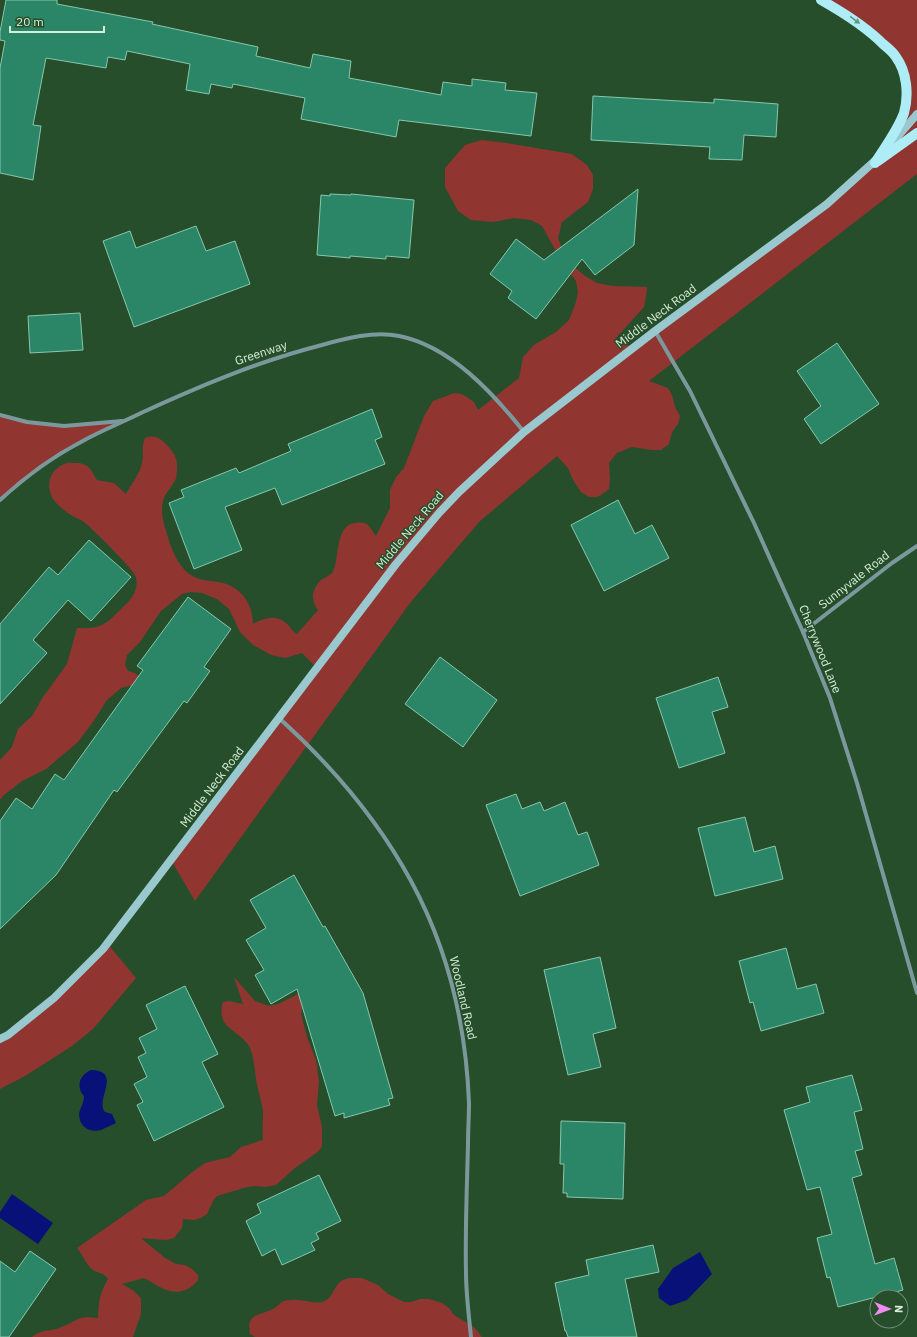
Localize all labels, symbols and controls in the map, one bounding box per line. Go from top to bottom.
scale bar [10,8,104,34]
text: 20 m [16,14,44,29]
one-way arrow [849,16,860,24]
street label: Middle Neck Road [612,280,699,351]
street label: Greenway [233,337,289,368]
street label: Middle Neck Road [373,488,447,572]
street label: Sunnyvale Road [815,547,892,612]
street label: Cherrywood Lane [796,602,845,696]
street label: Middle Neck Road [176,743,247,830]
street label: Woodland Road [447,955,480,1041]
north arrow [869,1289,909,1329]
text: N [892,1305,906,1313]

